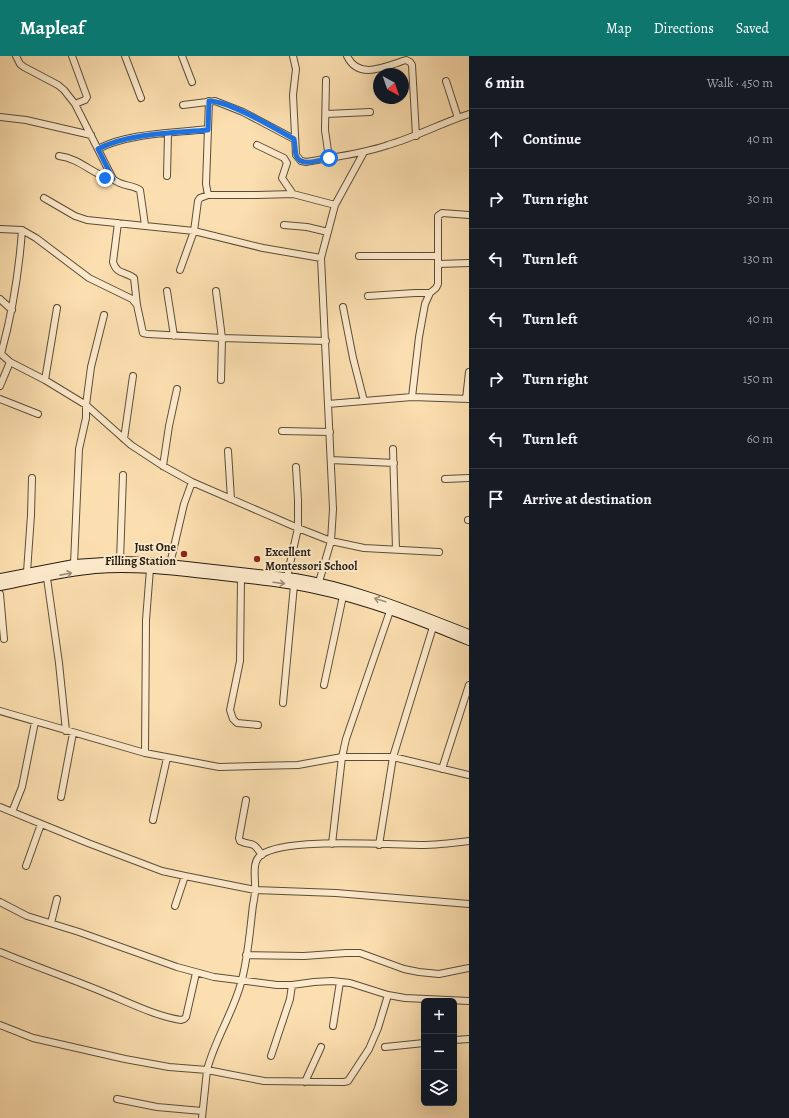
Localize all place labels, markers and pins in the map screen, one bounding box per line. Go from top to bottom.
place label: Just One Filling Station [105,539,176,569]
place label: Excellent Montessori School [265,544,358,574]
marker: Just One Filling Station [179,549,189,559]
marker: Excellent Montessori School [252,554,262,564]

